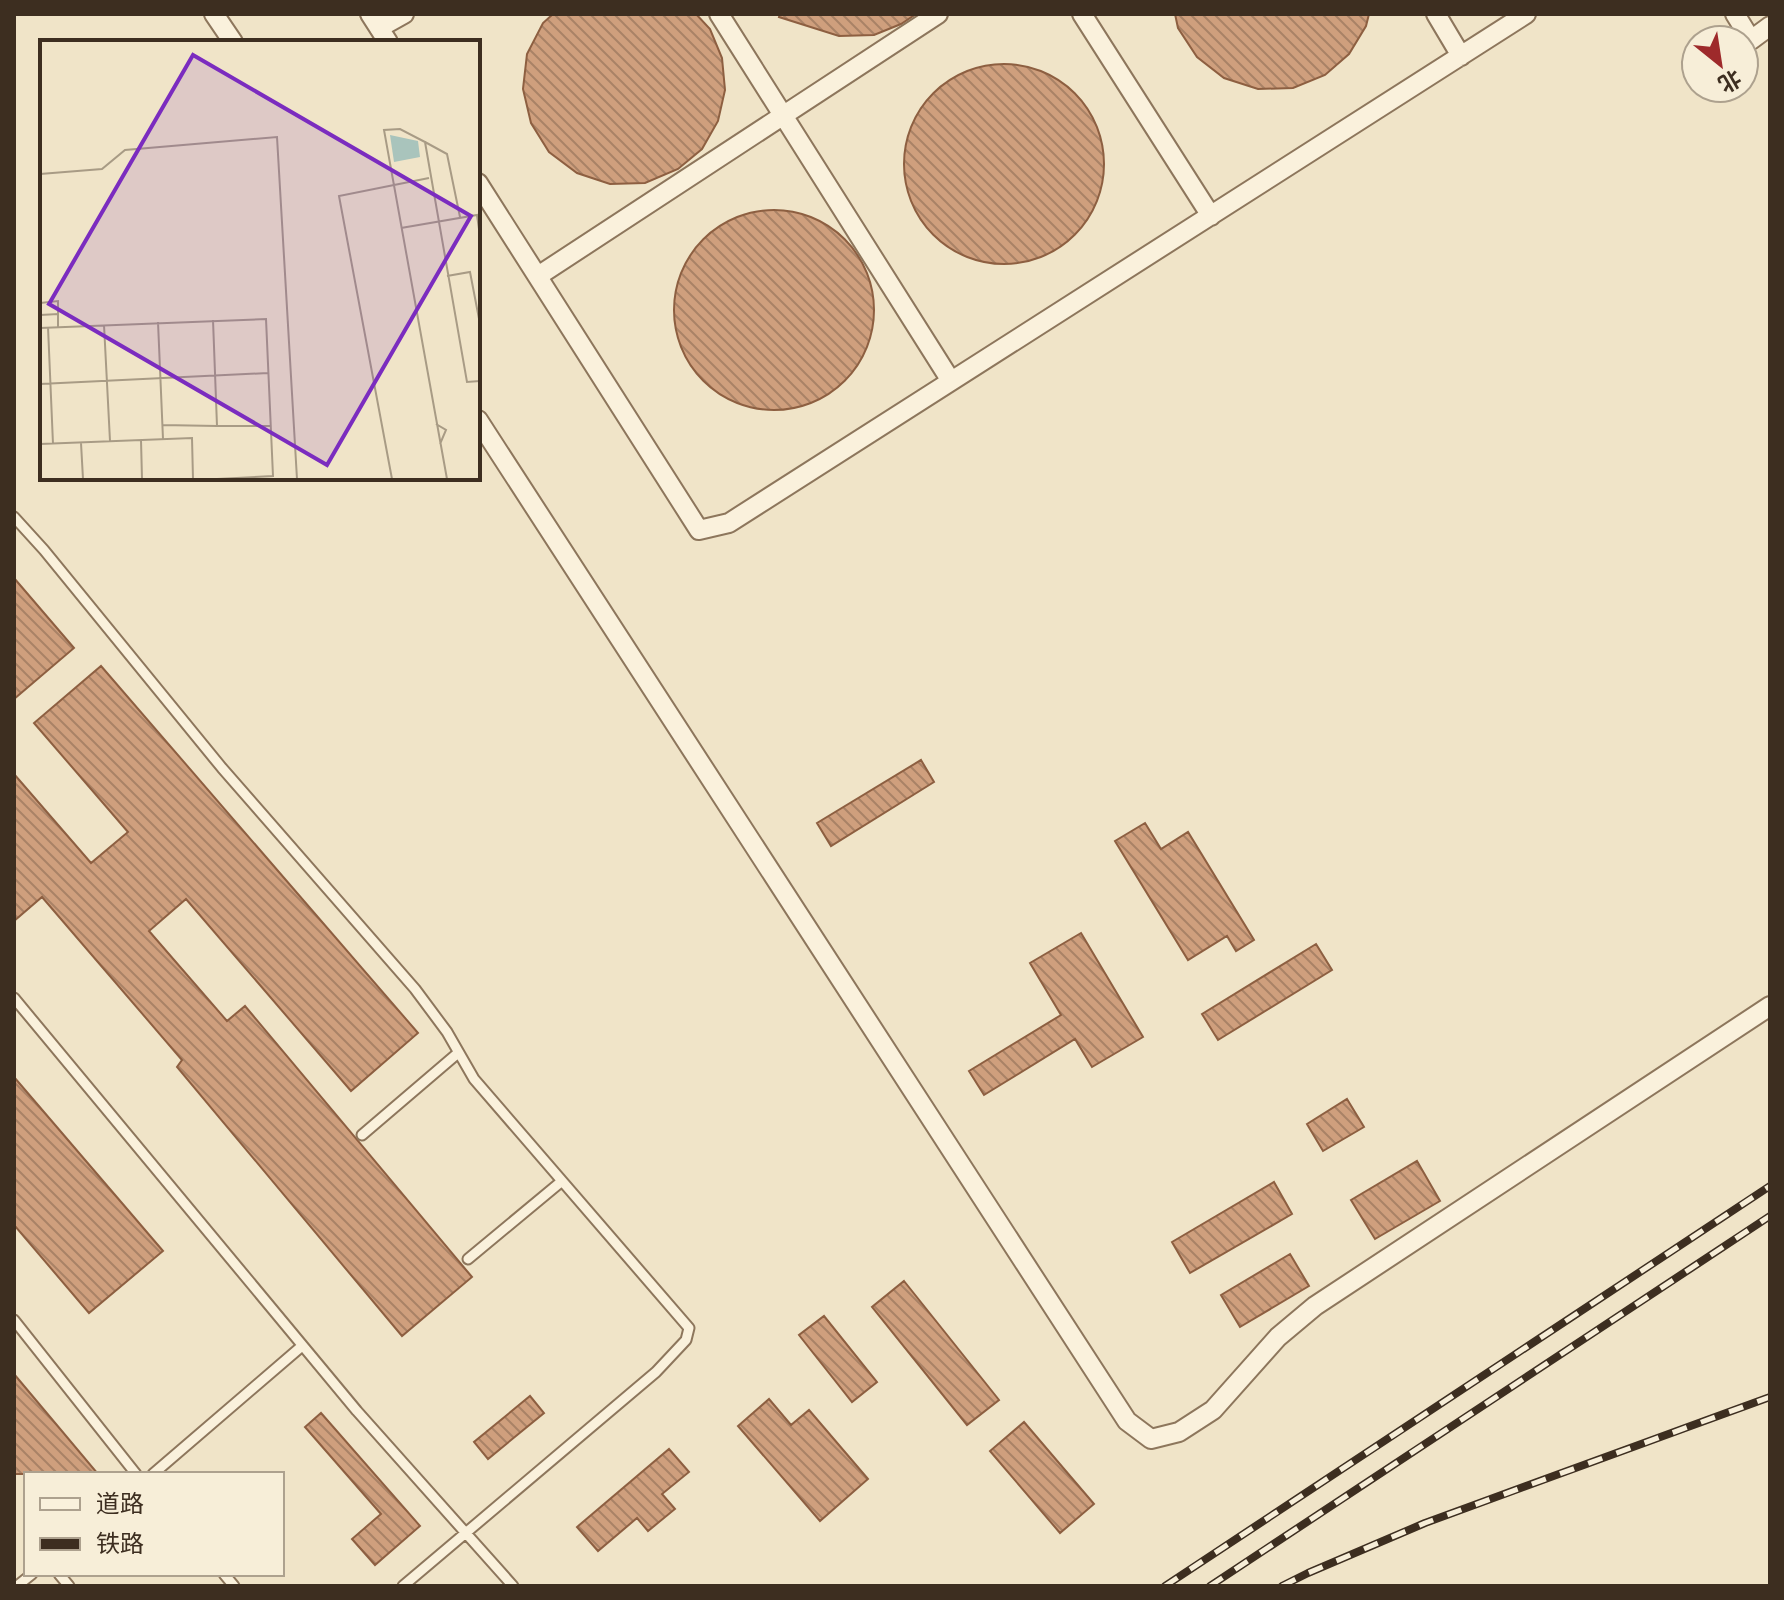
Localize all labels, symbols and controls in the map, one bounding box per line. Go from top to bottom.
north arrow [1680,24,1760,104]
inset map [40,40,480,480]
text: 北 [1713,64,1746,98]
legend [24,1472,284,1576]
text: 道路 [96,1489,144,1518]
text: 铁路 [96,1529,144,1558]

